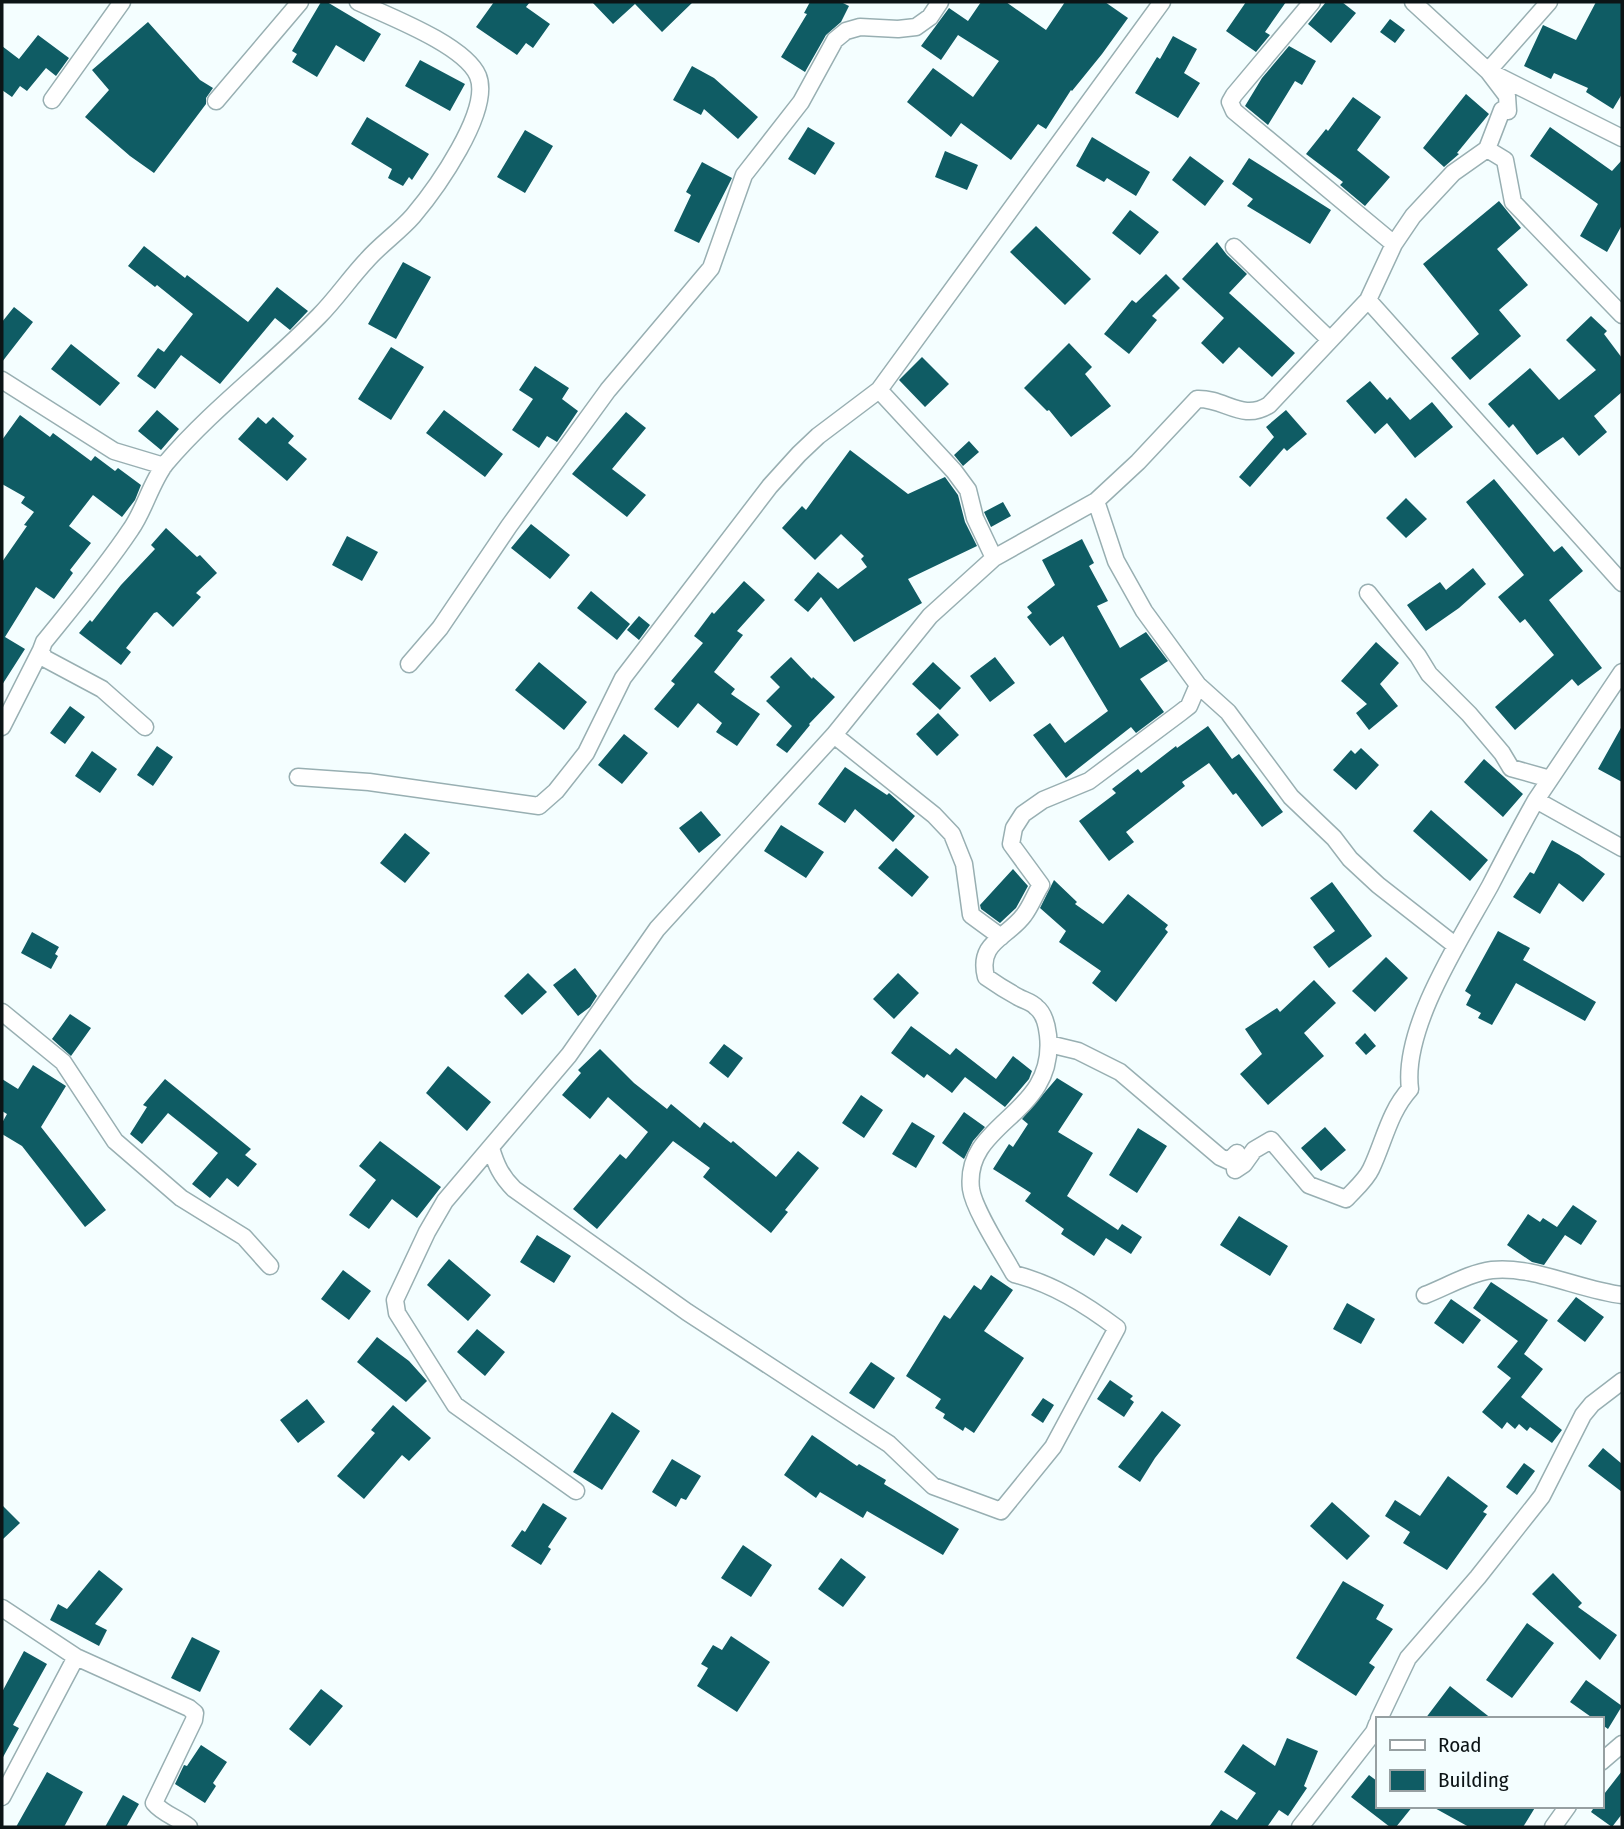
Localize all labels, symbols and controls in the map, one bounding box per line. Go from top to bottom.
legend [1376,1717,1603,1808]
text: Road [1438,1732,1482,1758]
text: Building [1438,1767,1509,1793]

